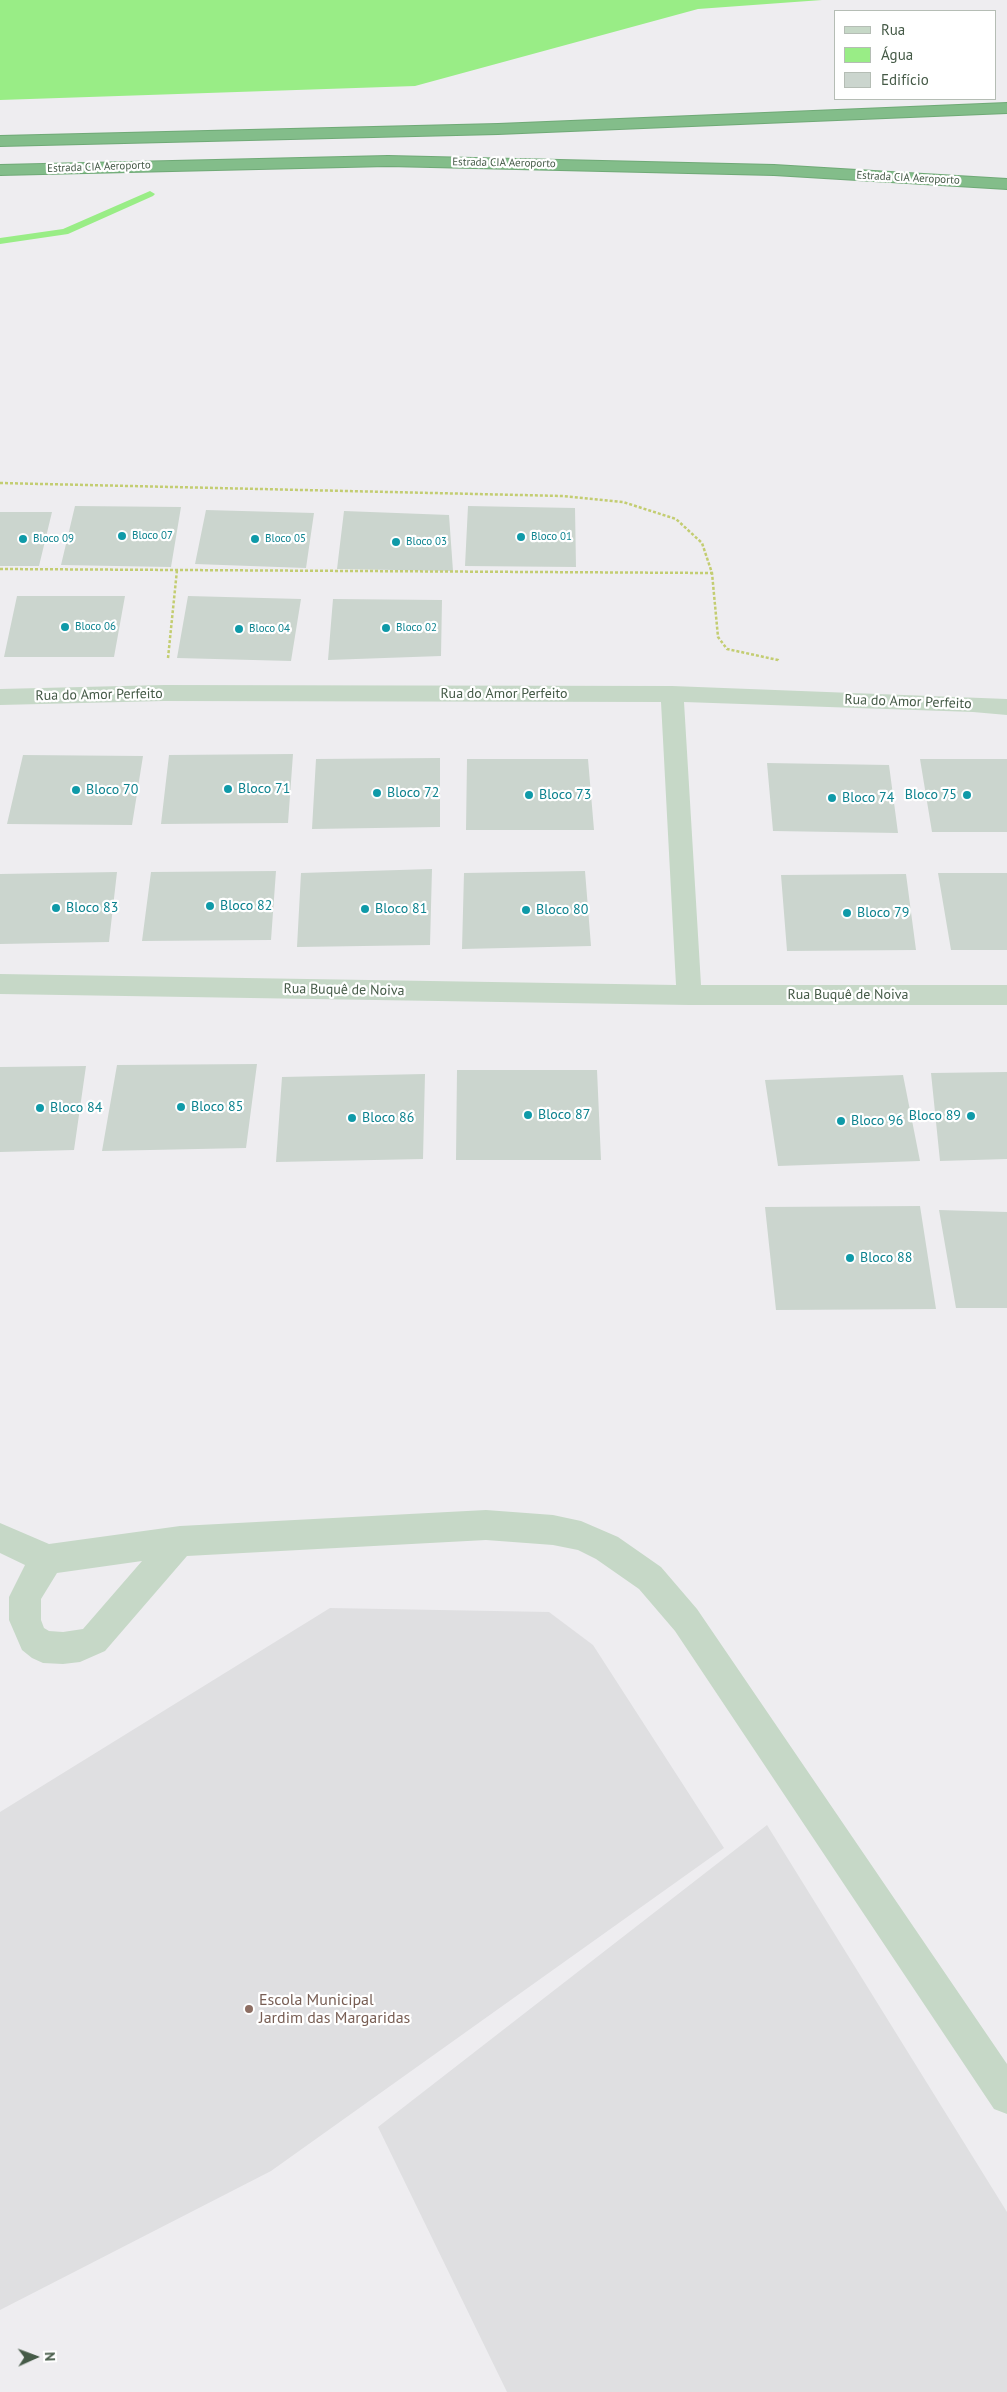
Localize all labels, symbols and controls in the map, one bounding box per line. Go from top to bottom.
legend [834,10,997,100]
text: Rua [881,20,905,39]
text: Água [881,45,913,64]
text: Edifício [881,70,929,89]
street label: Estrada CIA Aeroporto [452,155,556,171]
street label: Estrada CIA Aeroporto [47,159,151,175]
street label: Estrada CIA Aeroporto [856,169,960,187]
place label: Bloco 07 [132,529,173,543]
marker: Bloco 07 [116,530,128,542]
place label: Bloco 01 [531,530,572,544]
marker: Bloco 01 [515,531,527,543]
place label: Bloco 09 [33,532,74,546]
place label: Bloco 05 [265,532,306,546]
marker: Bloco 09 [17,533,29,545]
marker: Bloco 05 [249,533,261,545]
place label: Bloco 03 [406,535,447,549]
marker: Bloco 03 [390,536,402,548]
place label: Bloco 06 [75,620,116,634]
marker: Bloco 06 [59,621,71,633]
place label: Bloco 02 [396,621,437,635]
place label: Bloco 04 [249,622,290,636]
marker: Bloco 02 [380,622,392,634]
marker: Bloco 04 [233,623,245,635]
street label: Rua do Amor Perfeito [35,685,163,705]
street label: Rua do Amor Perfeito [440,686,568,702]
street label: Rua do Amor Perfeito [844,691,972,713]
place label: Bloco 71 [238,781,290,797]
place label: Bloco 70 [86,782,138,798]
marker: Bloco 71 [222,783,234,795]
marker: Bloco 70 [70,784,82,796]
place label: Bloco 72 [387,785,439,801]
marker: Bloco 72 [371,787,383,799]
place label: Bloco 73 [539,787,591,803]
place label: Bloco 75 [905,787,957,803]
marker: Bloco 73 [523,789,535,801]
marker: Bloco 75 [961,789,973,801]
place label: Bloco 74 [842,790,894,806]
marker: Bloco 74 [826,792,838,804]
place label: Bloco 82 [220,898,272,914]
place label: Bloco 83 [66,900,118,916]
marker: Bloco 82 [204,900,216,912]
place label: Bloco 81 [375,901,427,917]
marker: Bloco 83 [50,902,62,914]
place label: Bloco 80 [536,902,588,918]
marker: Bloco 81 [359,903,371,915]
marker: Bloco 80 [520,904,532,916]
place label: Bloco 79 [857,905,909,921]
marker: Bloco 79 [841,907,853,919]
street label: Rua Buquê de Noiva [283,981,405,999]
street label: Rua Buquê de Noiva [788,987,908,1003]
place label: Bloco 85 [191,1099,243,1115]
place label: Bloco 84 [50,1100,102,1116]
marker: Bloco 85 [175,1101,187,1113]
marker: Bloco 84 [34,1102,46,1114]
place label: Bloco 87 [538,1107,590,1123]
place label: Bloco 89 [909,1108,961,1124]
marker: Bloco 87 [522,1109,534,1121]
place label: Bloco 86 [362,1110,414,1126]
marker: Bloco 89 [965,1110,977,1122]
marker: Bloco 86 [346,1112,358,1124]
place label: Bloco 96 [851,1113,903,1129]
marker: Bloco 96 [835,1115,847,1127]
place label: Bloco 88 [860,1250,912,1266]
marker: Bloco 88 [844,1252,856,1264]
place label: Escola Municipal Jardim das Margaridas [259,1990,410,2028]
marker: Escola Municipal Jardim das Margaridas [243,2003,255,2015]
north arrow [10,2332,60,2382]
text: N [41,2352,59,2361]

